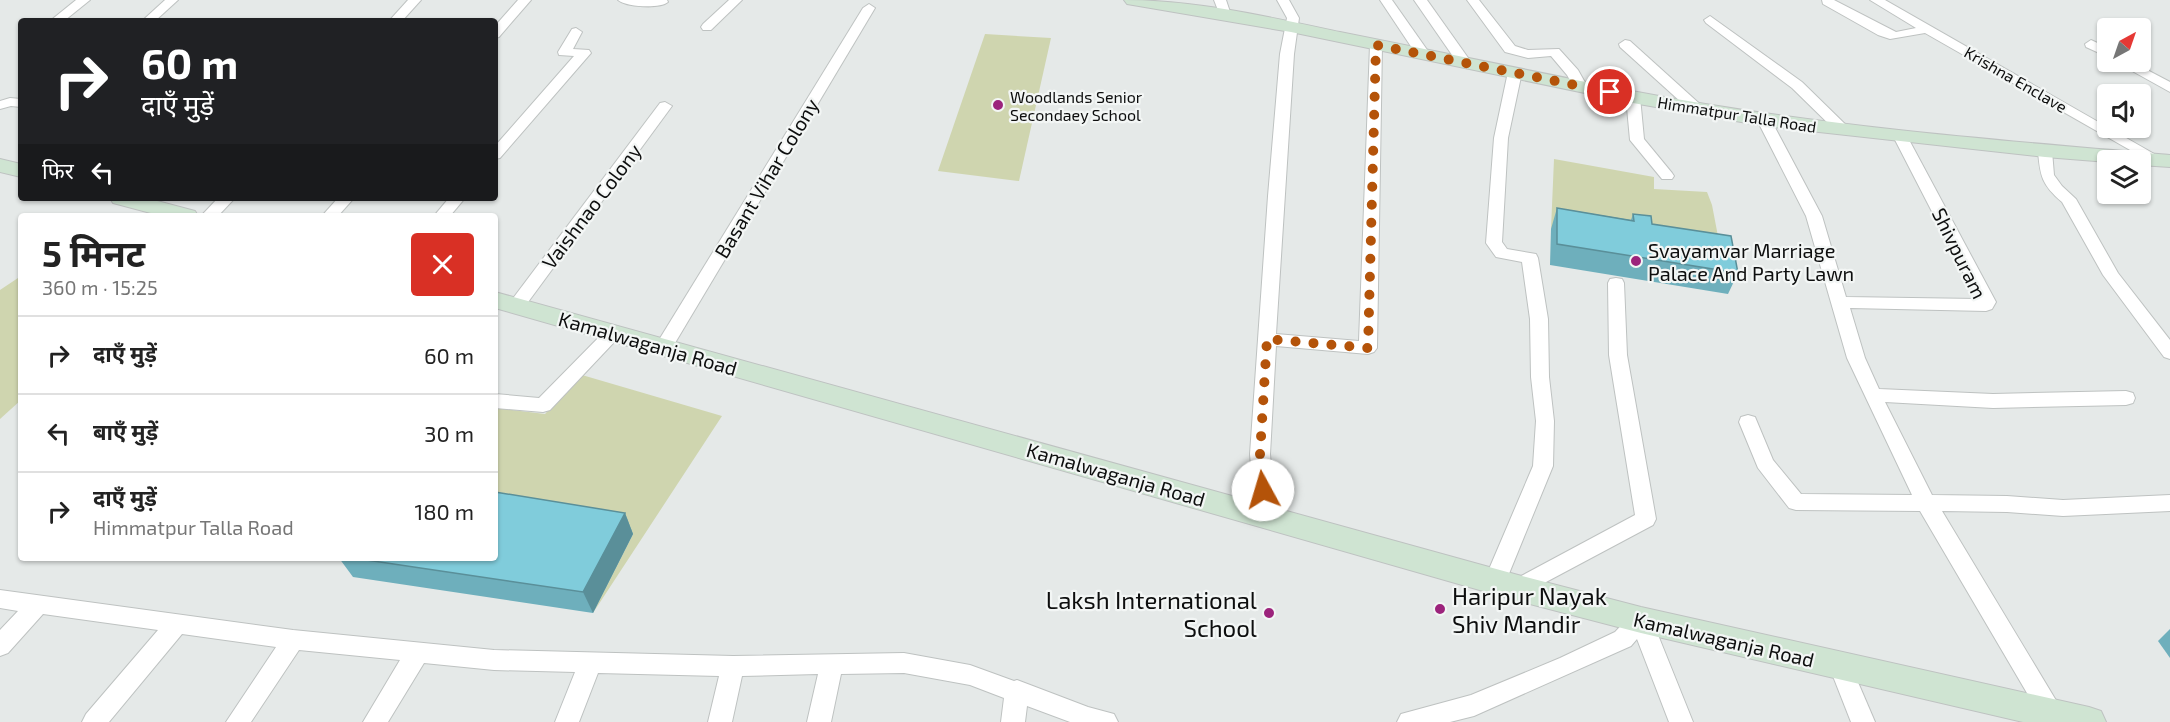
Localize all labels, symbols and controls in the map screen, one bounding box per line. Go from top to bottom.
north arrow [2097,18,2151,72]
map controls [2097,18,2151,204]
text: 60 m [141,37,238,87]
icon: right [42,42,120,120]
street label: Krishna Enclave [1961,42,2071,116]
pin [1584,66,1635,117]
icon: arrive [1593,75,1626,108]
button: sound [2097,84,2151,138]
place label: Woodlands Senior Secondaey School [1010,87,1143,124]
text: दाएँ मुड़ें [141,88,214,120]
street label: Himmatpur Talla Road [1656,92,1818,136]
street label: Basant Vihar Colony [709,94,823,262]
marker: Woodlands Senior Secondaey School [991,98,1005,112]
street label: Vaishnao Colony [536,139,646,273]
button: layers [2097,150,2151,204]
icon: left [86,156,119,189]
text: फिर [42,157,74,183]
street label: Shivpuram [1928,204,1992,302]
text: 5 मिनट [42,231,145,274]
button: close [411,233,474,296]
place label: Svayamvar Marriage Palace And Party Lawn [1648,238,1854,285]
marker: Svayamvar Marriage Palace And Party Lawn [1629,254,1643,268]
text: 360 m · 15:25 [42,275,158,299]
street label: Kamalwaganja Road [556,306,740,380]
icon: right [42,339,75,372]
text: दाएँ मुड़ें [93,340,157,366]
text: 60 m [424,342,474,368]
icon: left [42,417,75,450]
text: बाएँ मुड़ें [93,418,158,444]
text: 30 m [424,420,474,446]
street label: Kamalwaganja Road [1024,437,1208,511]
position arrow [1231,458,1295,522]
text: दाएँ मुड़ें [93,484,157,510]
icon: right [42,495,75,528]
text: 180 m [414,498,474,524]
text: Himmatpur Talla Road [93,515,294,539]
place label: Haripur Nayak Shiv Mandir [1452,581,1607,638]
place label: Laksh International School [1046,585,1257,642]
marker: Haripur Nayak Shiv Mandir [1433,602,1447,616]
marker: Laksh International School [1262,606,1276,620]
street label: Kamalwaganja Road [1631,607,1817,671]

